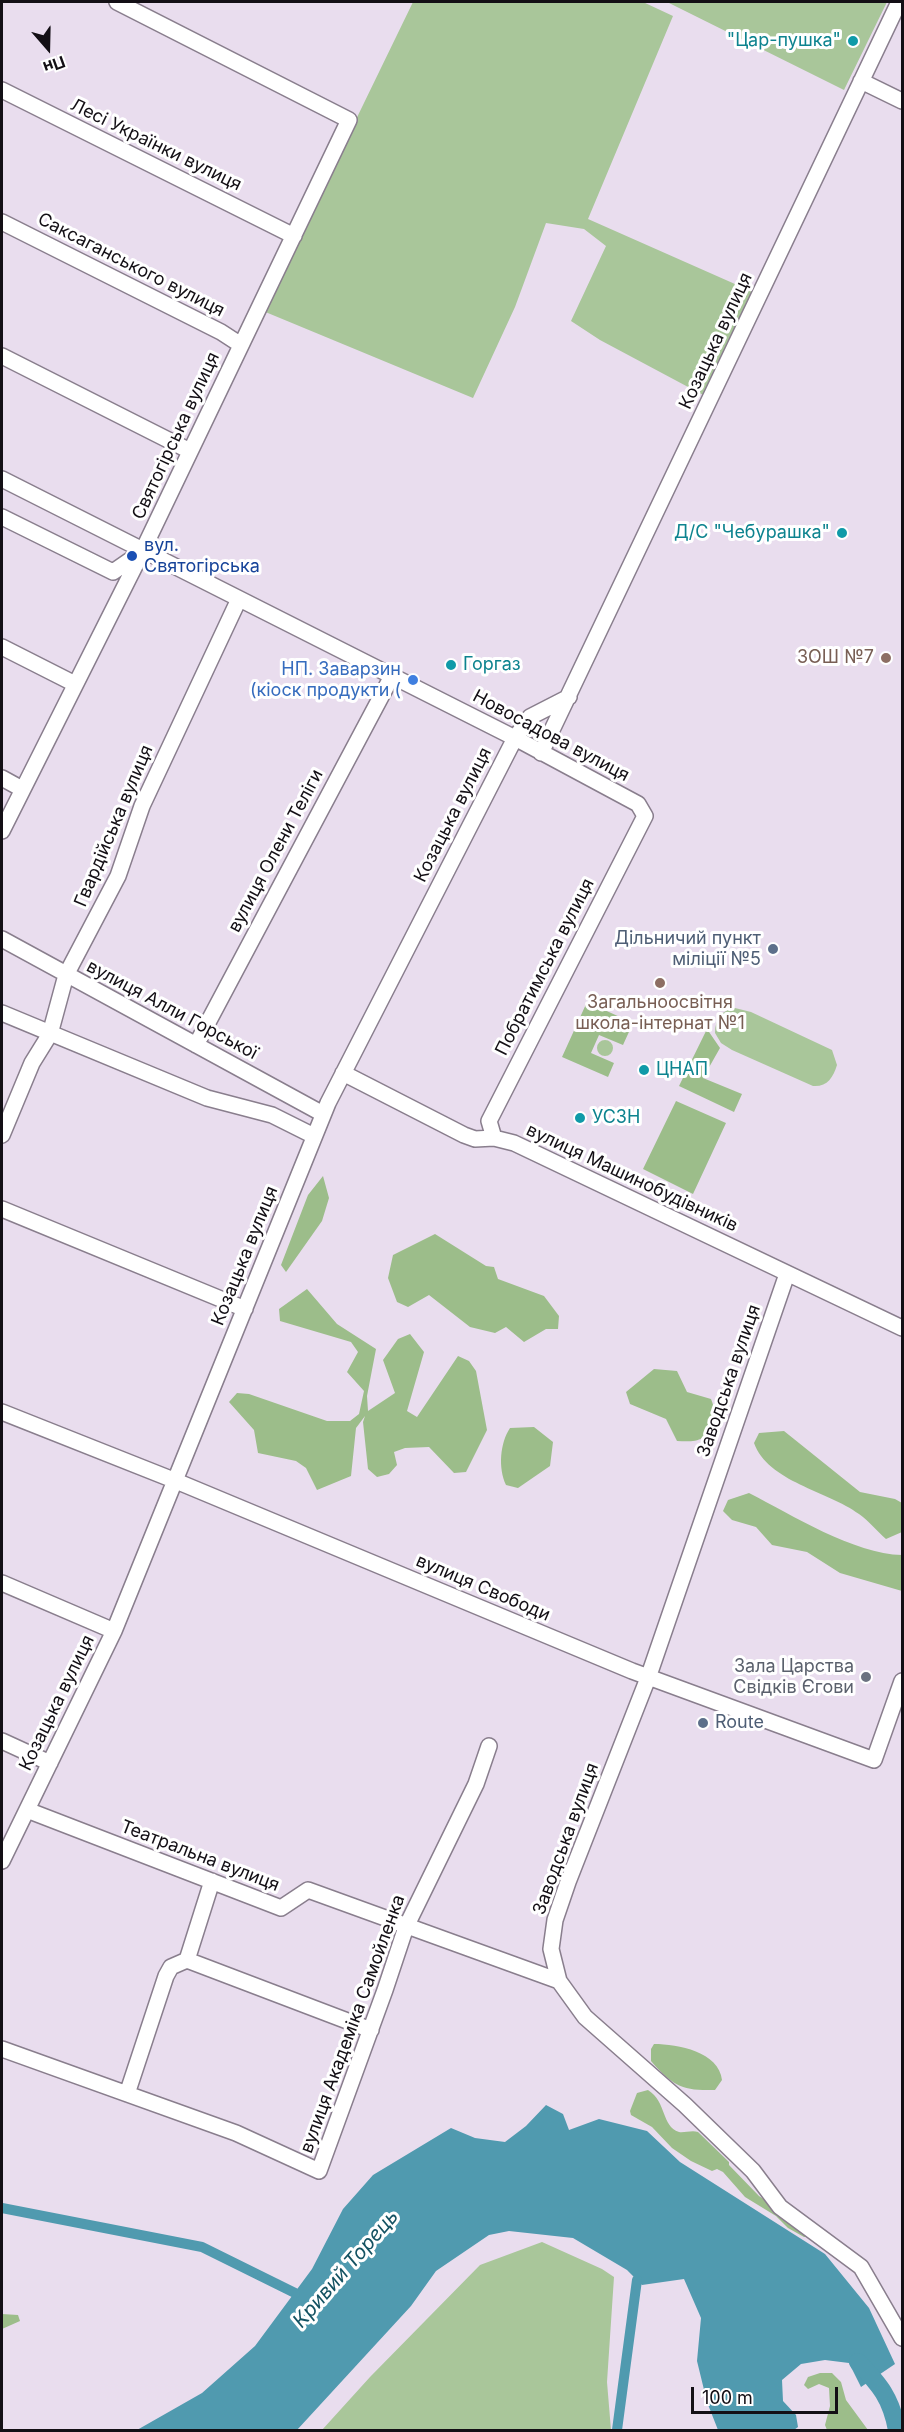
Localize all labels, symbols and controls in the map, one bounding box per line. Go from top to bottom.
north arrow [18,18,78,78]
place label: "Цар-пушка" [727,30,841,52]
marker: "Цар-пушка" [846,34,860,48]
text: Пн [40,52,68,78]
street label: Лесі Українки вулиця [67,94,245,196]
street label: Саксаганського вулиця [34,208,228,322]
street label: Козацька вулиця [675,269,757,413]
street label: Святогірська вулиця [128,349,224,523]
place label: Д/С "Чебурашка" [674,522,830,544]
marker: Д/С "Чебурашка" [835,526,849,540]
place label: вул. Святогірська [144,535,260,578]
marker: вул. Святогірська [125,549,139,563]
place label: ЗОШ №7 [797,647,874,669]
marker: ЗОШ №7 [879,651,893,665]
place label: Горгаз [463,654,521,676]
marker: Горгаз [444,658,458,672]
place label: НП. Заварзин (кіоск продукти ( [250,659,401,702]
marker: НП. Заварзин (кіоск продукти ( [406,673,420,687]
street label: Новосадова вулиця [469,686,633,786]
street label: Гвардійська вулиця [70,742,158,910]
street label: Козацька вулиця [410,744,496,886]
street label: вулиця Олени Теліги [224,766,328,936]
street label: Побратимська вулиця [491,875,599,1059]
place label: Дільничий пункт міліції №5 [614,928,761,970]
marker: Дільничий пункт міліції №5 [766,942,780,956]
street label: вулиця Алли Горської [83,956,261,1064]
marker: Загальноосвітня школа-інтернат №1 [653,976,667,990]
place label: Загальноосвітня школа-інтернат №1 [575,992,745,1034]
place label: ЦНАП [656,1059,708,1081]
marker: ЦНАП [637,1063,651,1077]
place label: УСЗН [592,1107,640,1129]
marker: УСЗН [573,1111,587,1125]
street label: вулиця Машинобудівників [523,1119,741,1237]
street label: Козацька вулиця [207,1183,283,1329]
street label: Заводська вулиця [693,1302,765,1460]
street label: вулиця Свободи [413,1550,553,1626]
street label: Козацька вулиця [15,1632,99,1774]
place label: Зала Царства Свідків Єгови [733,1656,854,1698]
marker: Зала Царства Свідків Єгови [859,1670,873,1684]
place label: Route [715,1712,764,1734]
marker: Route [696,1716,710,1730]
street label: Заводська вулиця [528,1760,604,1918]
street label: Театральна вулиця [118,1816,282,1896]
street label: вулиця Академіка Самойленка [296,1892,410,2156]
water label: Кривий Торець [288,2205,404,2333]
scale bar [694,2375,841,2413]
text: 100 m [702,2387,753,2408]

